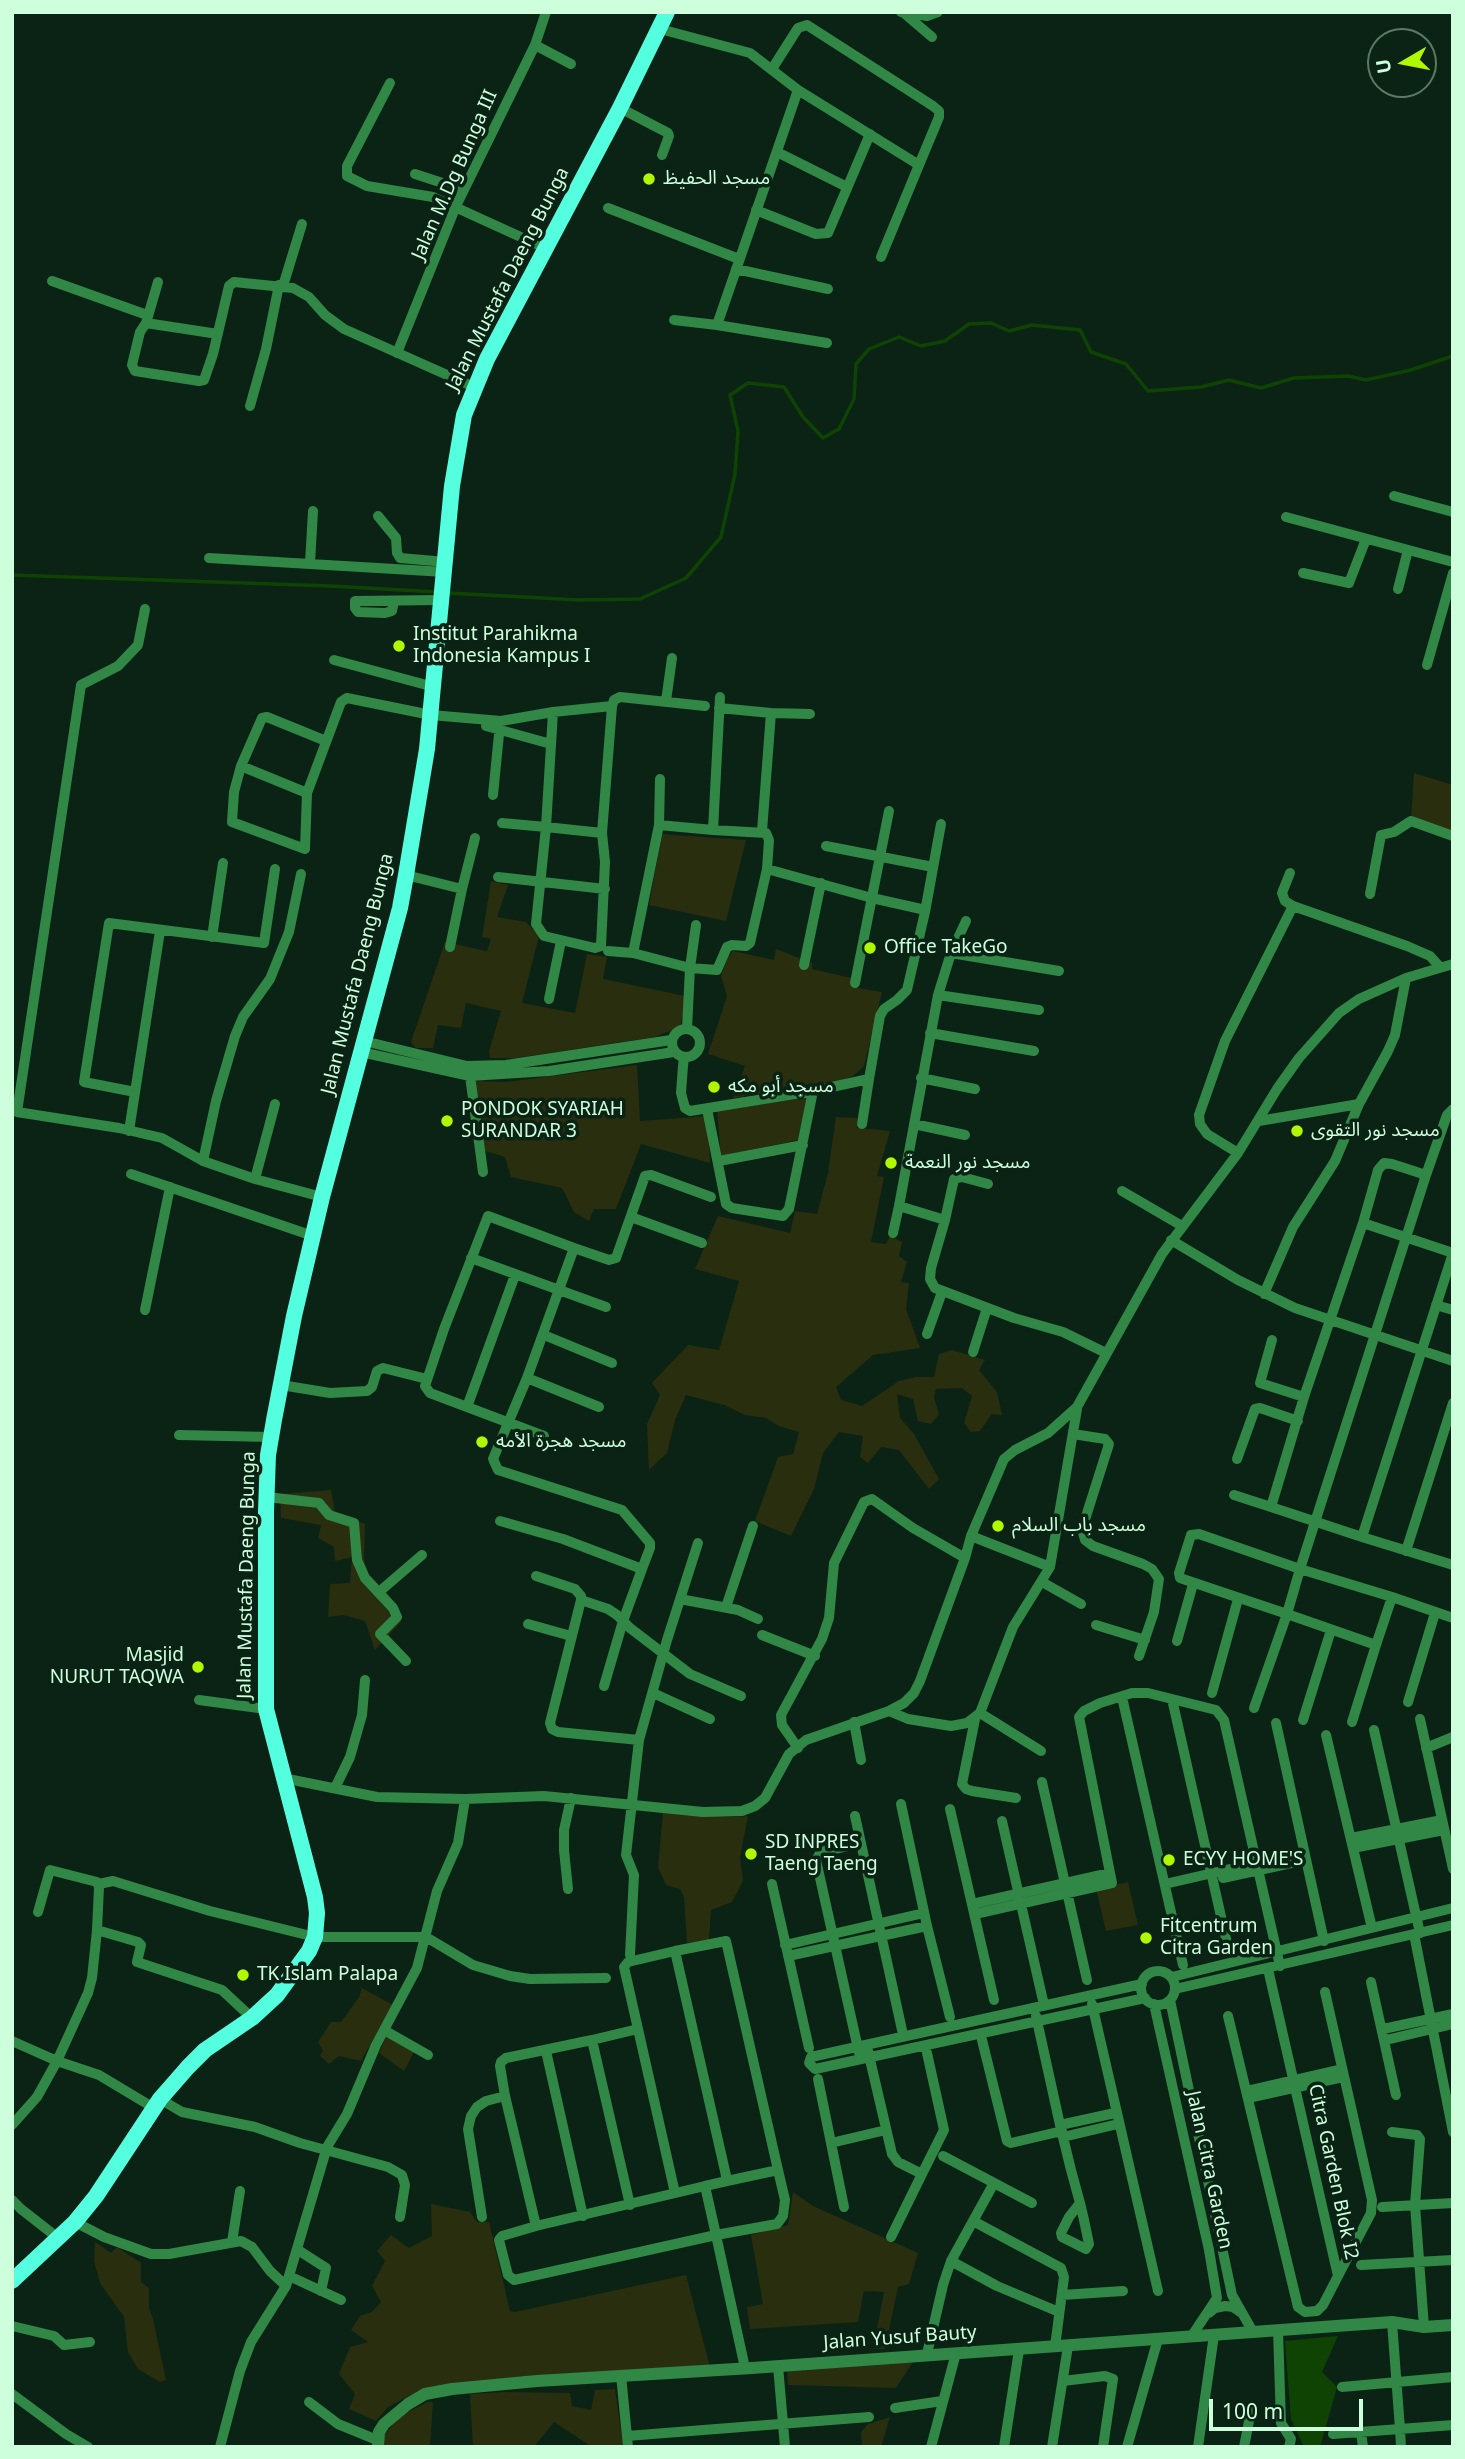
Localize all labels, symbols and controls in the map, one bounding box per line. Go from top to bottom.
north arrow [1367,28,1437,98]
text: U [1369,57,1397,76]
street label: Jalan M.Dg Bunga III [407,87,503,263]
street label: Jalan Mustafa Daeng Bunga [442,164,574,394]
place label: مسجد الحفيظ [663,168,770,190]
marker: مسجد الحفيظ [641,171,657,187]
place label: Institut Parahikma Indonesia Kampus I [413,624,591,668]
marker: Institut Parahikma Indonesia Kampus I [391,638,407,654]
street label: Jalan Mustafa Daeng Bunga [317,851,399,1097]
place label: Office TakeGo [884,937,1007,959]
marker: Office TakeGo [862,940,878,956]
place label: مسجد أبو مكه [728,1076,834,1098]
marker: مسجد أبو مكه [706,1079,722,1095]
place label: PONDOK SYARIAH SURANDAR 3 [461,1099,624,1143]
marker: PONDOK SYARIAH SURANDAR 3 [439,1113,455,1129]
place label: مسجد نور التقوى [1311,1120,1440,1142]
marker: مسجد نور التقوى [1289,1123,1305,1139]
place label: مسجد نور النعمة [905,1152,1030,1174]
marker: مسجد نور النعمة [883,1155,899,1171]
place label: مسجد هجرة الأمه [496,1431,626,1453]
marker: مسجد هجرة الأمه [474,1434,490,1450]
street label: Jalan Mustafa Daeng Bunga [233,1451,261,1699]
place label: مسجد باب السلام [1012,1515,1146,1537]
marker: مسجد باب السلام [990,1518,1006,1534]
place label: Masjid NURUT TAQWA [50,1645,184,1689]
marker: Masjid NURUT TAQWA [190,1659,206,1675]
place label: SD INPRES Taeng Taeng [765,1832,878,1876]
marker: SD INPRES Taeng Taeng [743,1846,759,1862]
place label: ECYY HOME'S [1183,1849,1303,1871]
marker: ECYY HOME'S [1161,1852,1177,1868]
place label: Fitcentrum Citra Garden [1160,1916,1273,1960]
marker: Fitcentrum Citra Garden [1138,1930,1154,1946]
place label: TK Islam Palapa [257,1964,398,1986]
marker: TK Islam Palapa [235,1967,251,1983]
street label: Citra Garden Blok I2 [1303,2082,1363,2262]
street label: Jalan Citra Garden [1181,2089,1237,2251]
street label: Jalan Yusuf Bauty [823,2321,977,2355]
scale bar [1213,2386,1367,2430]
text: 100 m [1222,2397,1283,2425]

